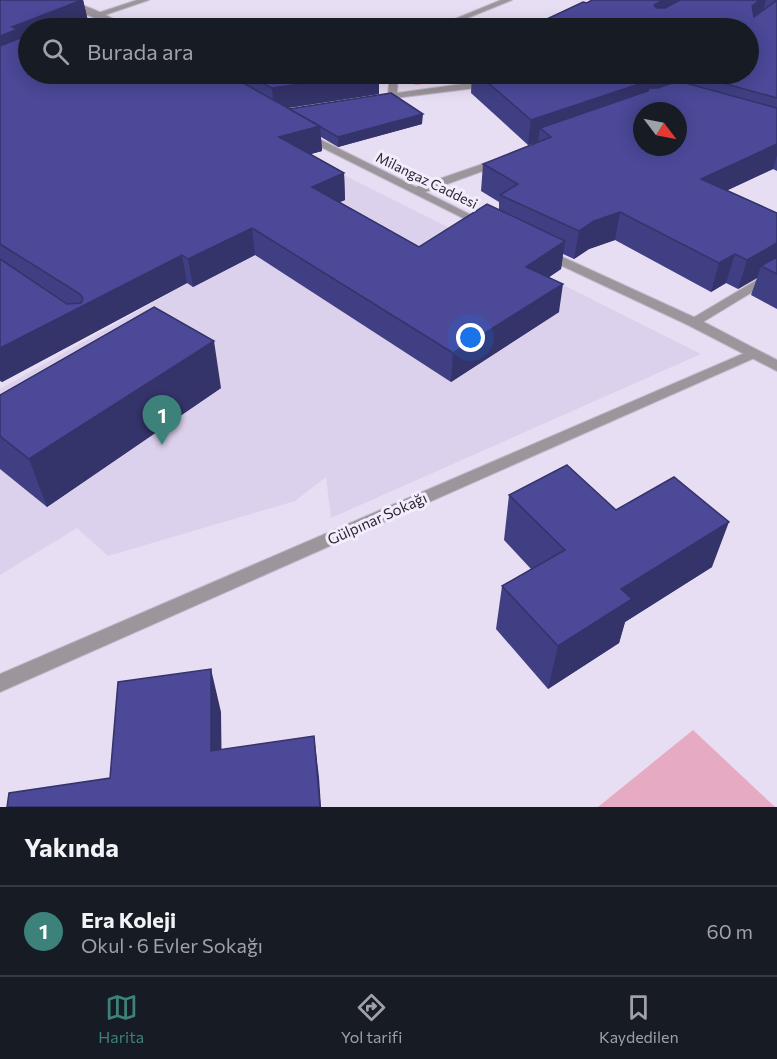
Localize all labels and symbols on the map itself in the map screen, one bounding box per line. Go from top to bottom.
north arrow [633,102,687,156]
street label: Milangaz Caddesi [373,148,481,212]
your location [456,323,485,352]
pin: 1 [142,396,182,445]
street label: Gülpınar Sokağı [324,488,430,548]

